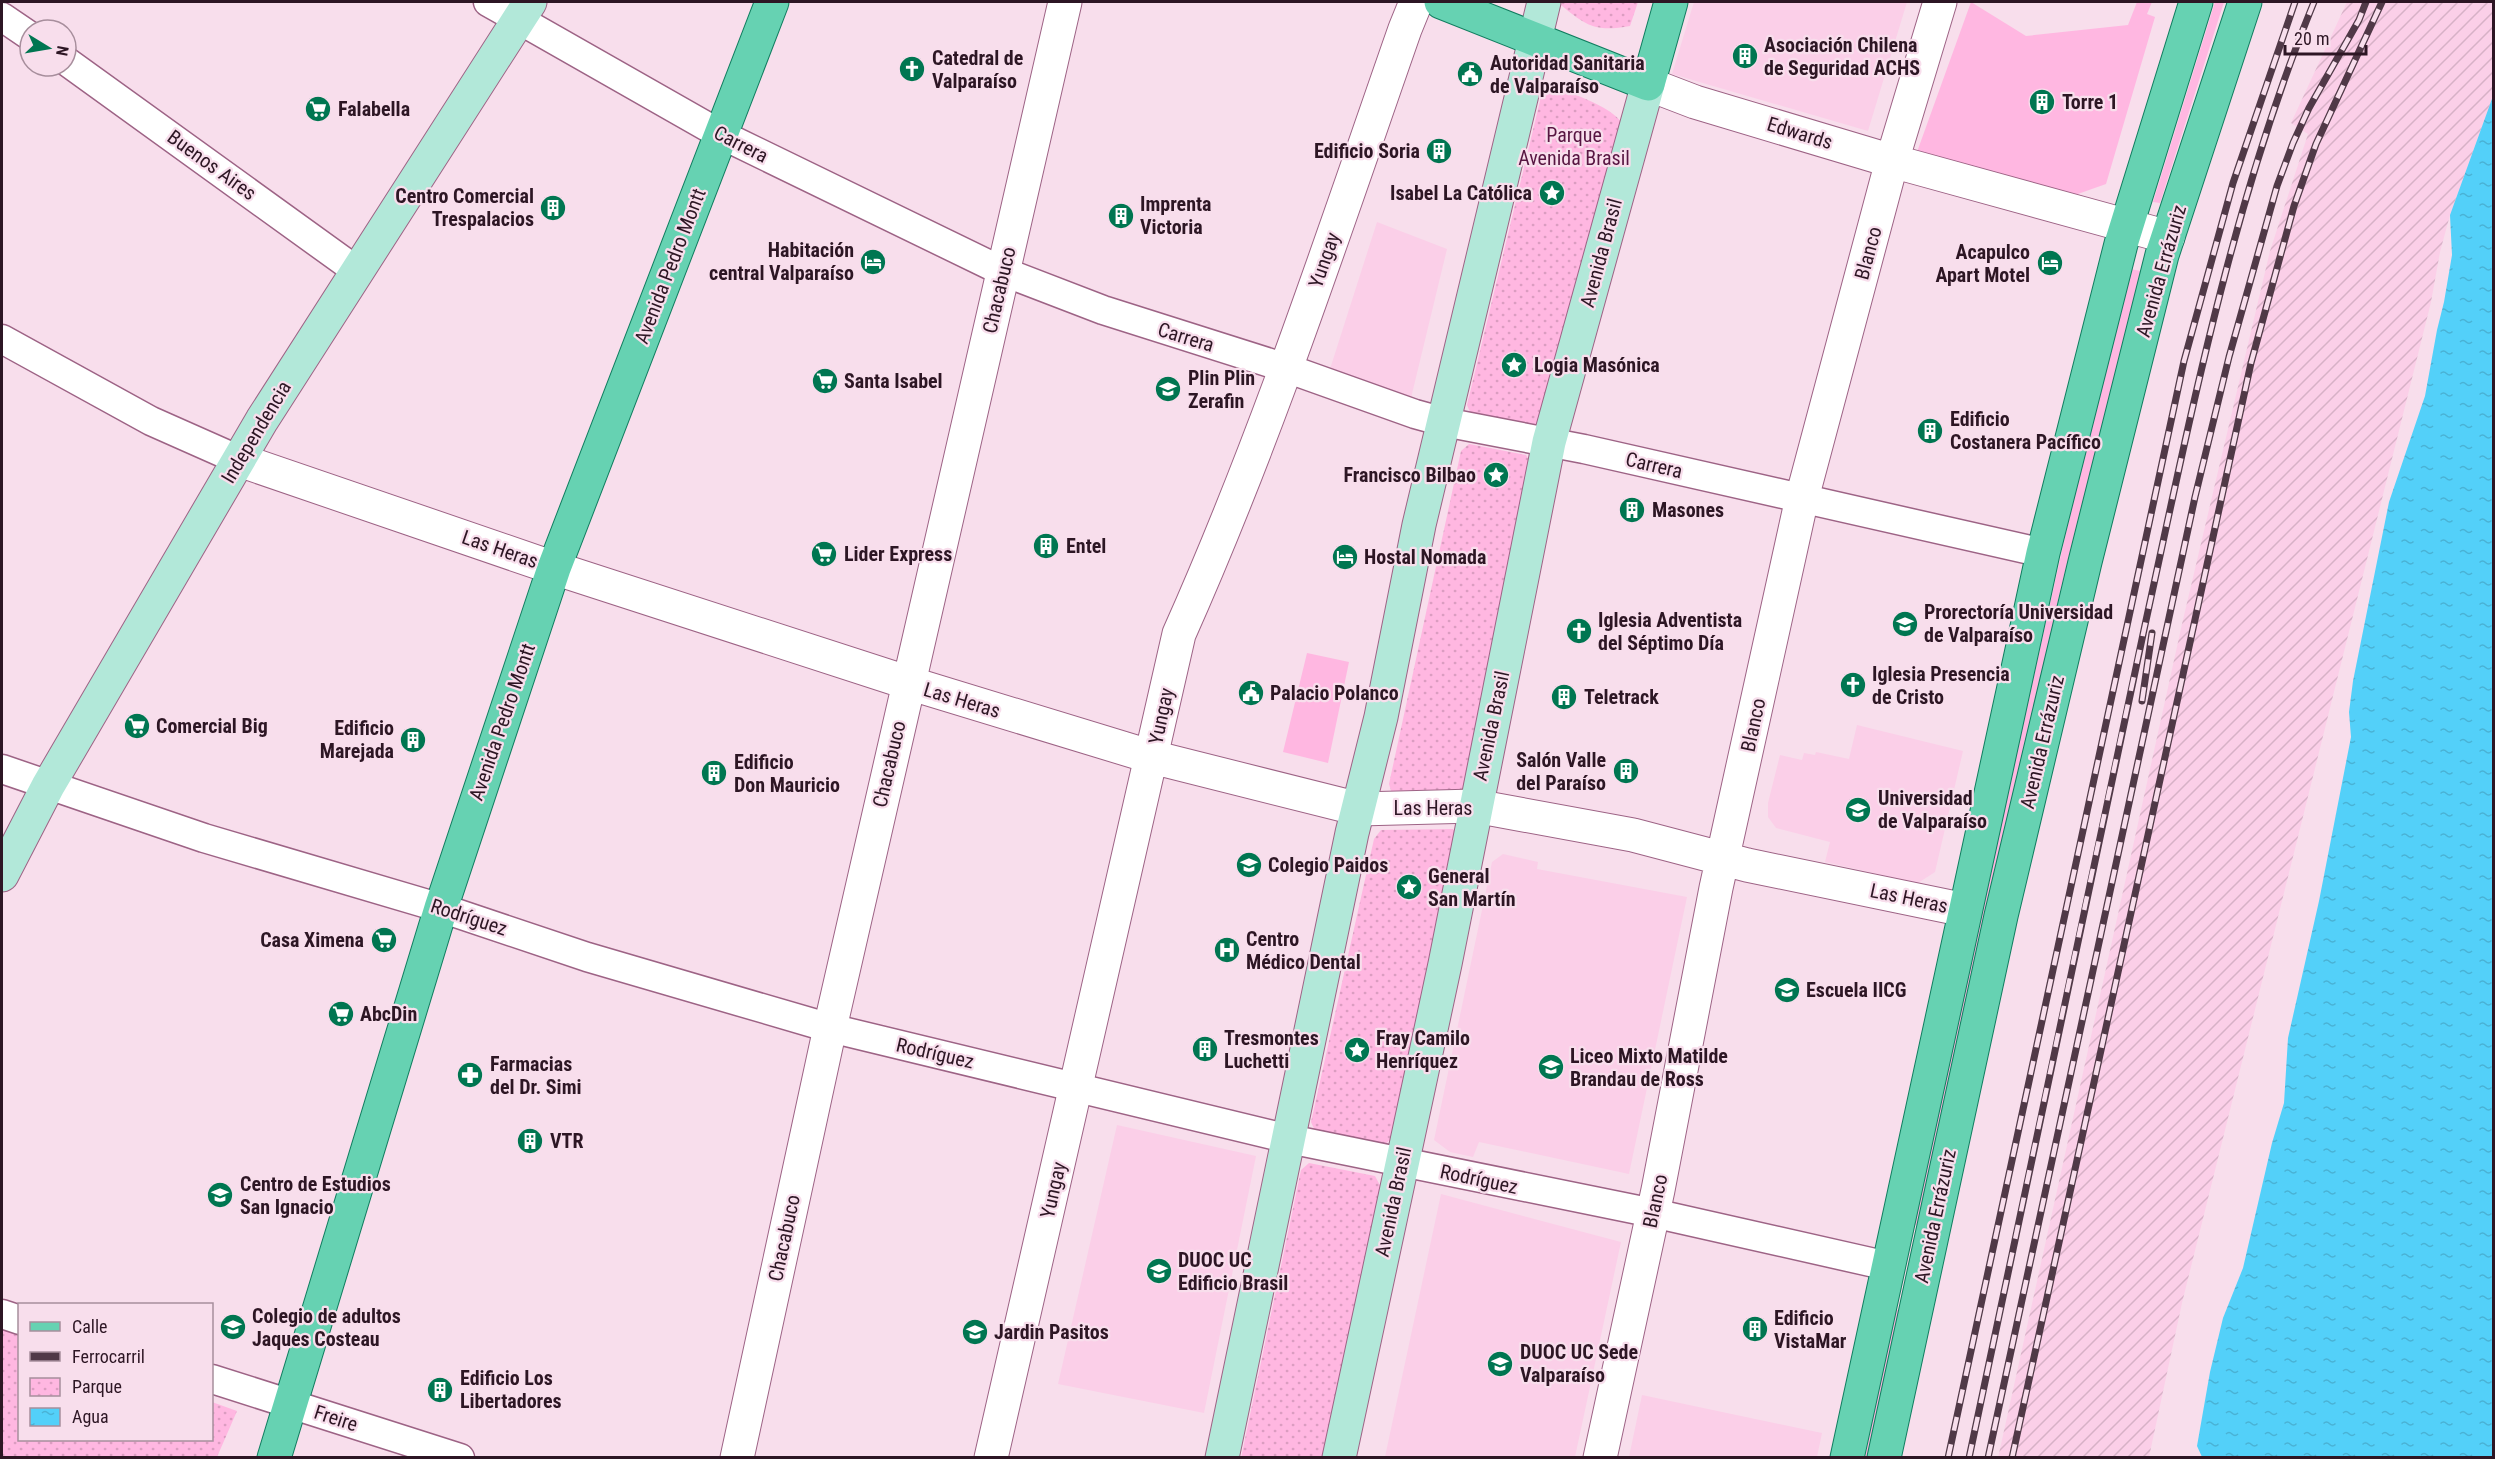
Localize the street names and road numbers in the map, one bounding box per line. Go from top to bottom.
street label: Edwards [1764,112,1836,154]
street label: Carrera [710,120,772,168]
street label: Buenos Aires [163,125,261,205]
street label: Avenida Pedro Montt [629,185,711,347]
street label: Avenida Brasil [1575,196,1627,310]
street label: Avenida Errázuriz [2131,202,2191,340]
street label: Blanco [1849,224,1887,282]
street label: Yungay [1303,229,1345,291]
street label: Chacabuco [977,244,1021,336]
street label: Carrera [1155,317,1217,357]
street label: Independencia [216,376,296,488]
street label: Carrera [1623,447,1685,483]
street label: Las Heras [459,525,541,573]
street label: Avenida Pedro Montt [464,640,540,804]
street label: Avenida Brasil [1468,669,1514,783]
street label: Avenida Errázuriz [2015,673,2069,811]
street label: Las Heras [921,677,1003,723]
street label: Yungay [1143,686,1179,746]
street label: Blanco [1736,696,1770,754]
street label: Chacabuco [867,718,911,810]
street label: Las Heras [1394,796,1472,820]
street label: Las Heras [1868,878,1950,918]
street label: Rodríguez [428,893,510,941]
street label: Rodríguez [894,1032,976,1074]
street label: Avenida Brasil [1370,1145,1416,1259]
street label: Avenida Errázuriz [1909,1147,1961,1285]
street label: Yungay [1035,1159,1071,1221]
street label: Rodríguez [1438,1159,1520,1199]
street label: Blanco [1638,1172,1672,1230]
street label: Chacabuco [763,1192,805,1284]
street label: Freire [311,1400,361,1436]

